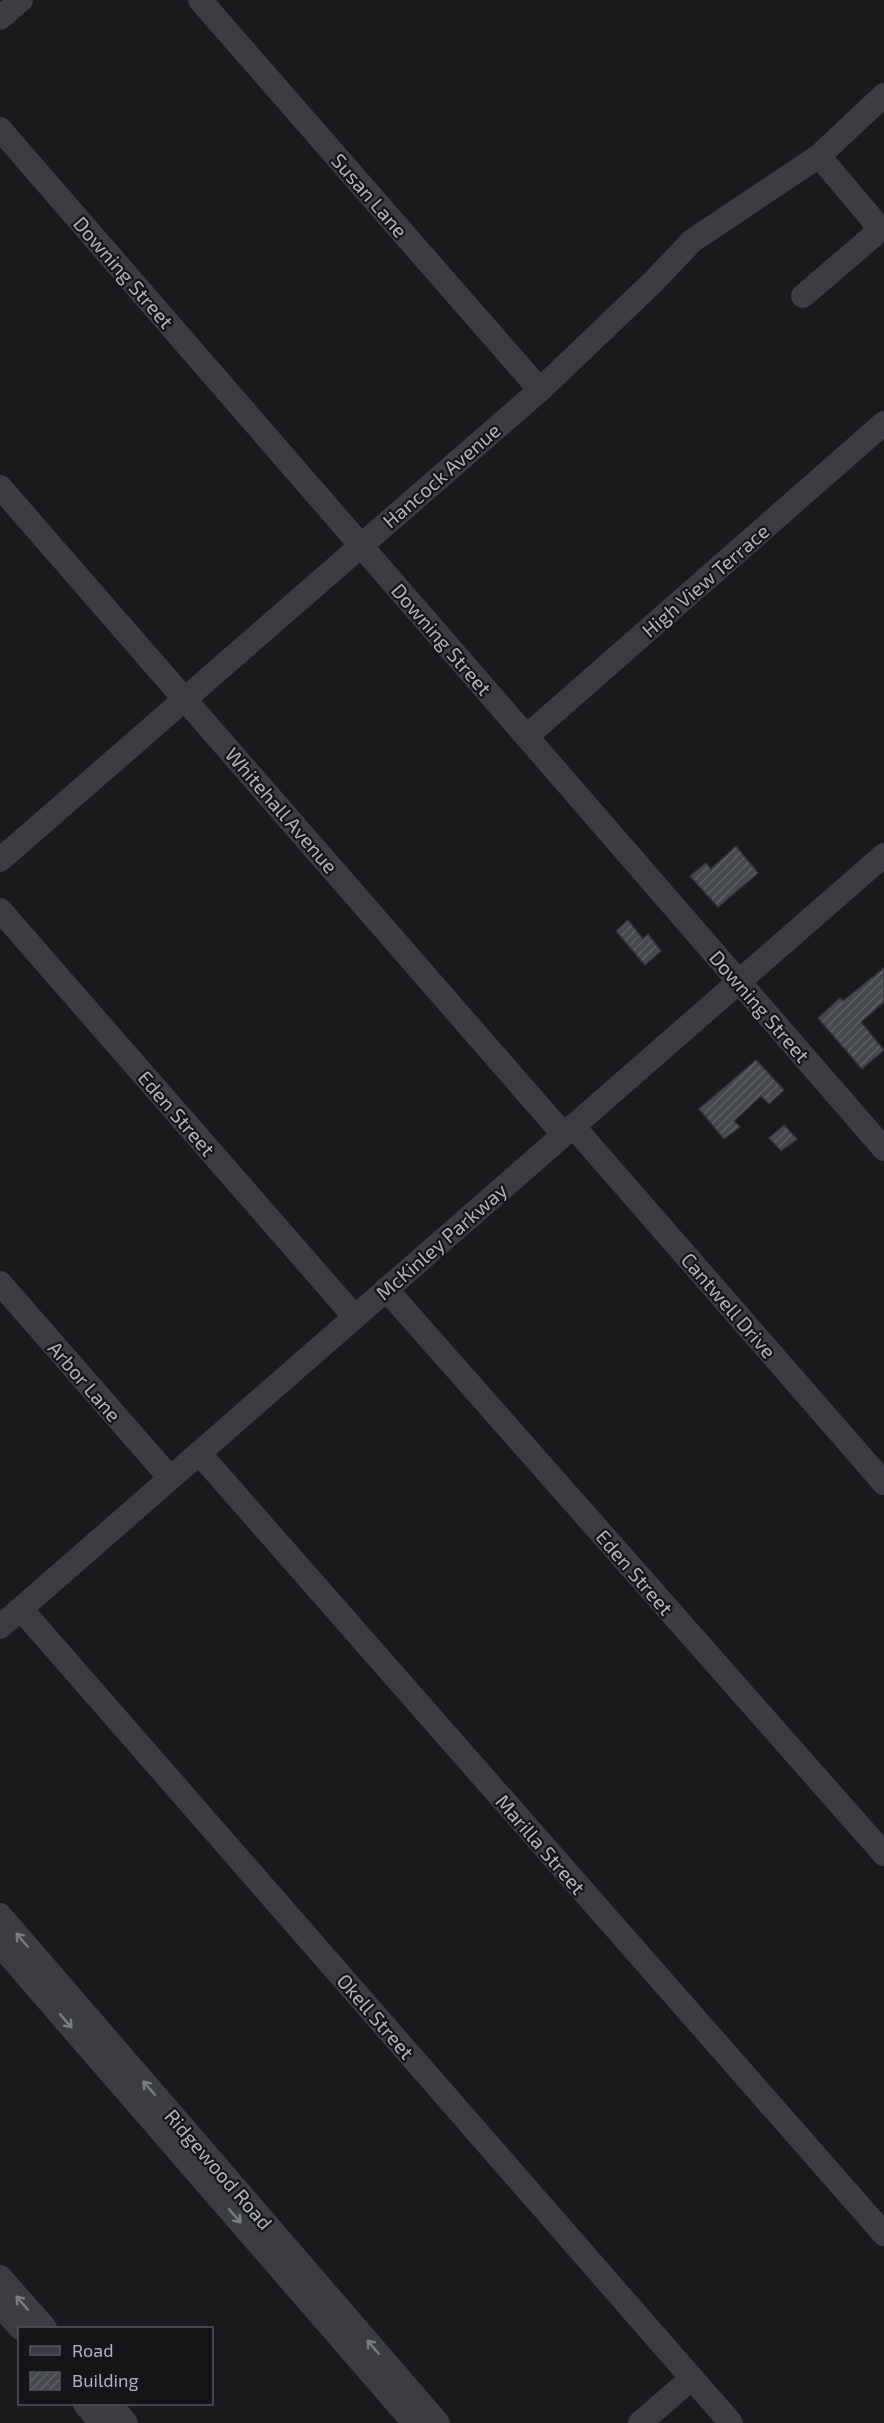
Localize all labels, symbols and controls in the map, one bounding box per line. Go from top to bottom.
street label: Susan Lane [327,148,413,242]
street label: Downing Street [69,211,179,333]
street label: Hancock Avenue [377,417,505,533]
street label: High View Terrace [637,518,773,642]
street label: Downing Street [387,578,497,700]
street label: Whitehall Avenue [221,742,343,878]
street label: Downing Street [705,945,815,1067]
street label: Eden Street [133,1065,221,1161]
street label: McKinley Parkway [371,1177,512,1304]
street label: Cantwell Drive [677,1247,781,1363]
street label: Arbor Lane [43,1336,127,1426]
street label: Eden Street [591,1524,679,1620]
street label: Marilla Street [491,1789,591,1899]
one-way arrow [15,1933,29,1948]
street label: Okell Street [332,1968,420,2064]
one-way arrow [59,2013,73,2028]
one-way arrow [143,2080,156,2096]
street label: Ridgewood Road [160,2104,278,2234]
one-way arrow [228,2208,242,2223]
one-way arrow [15,2296,29,2311]
legend [18,2327,213,2405]
text: Road [72,2339,113,2361]
one-way arrow [366,2340,380,2355]
text: Building [72,2369,139,2391]

